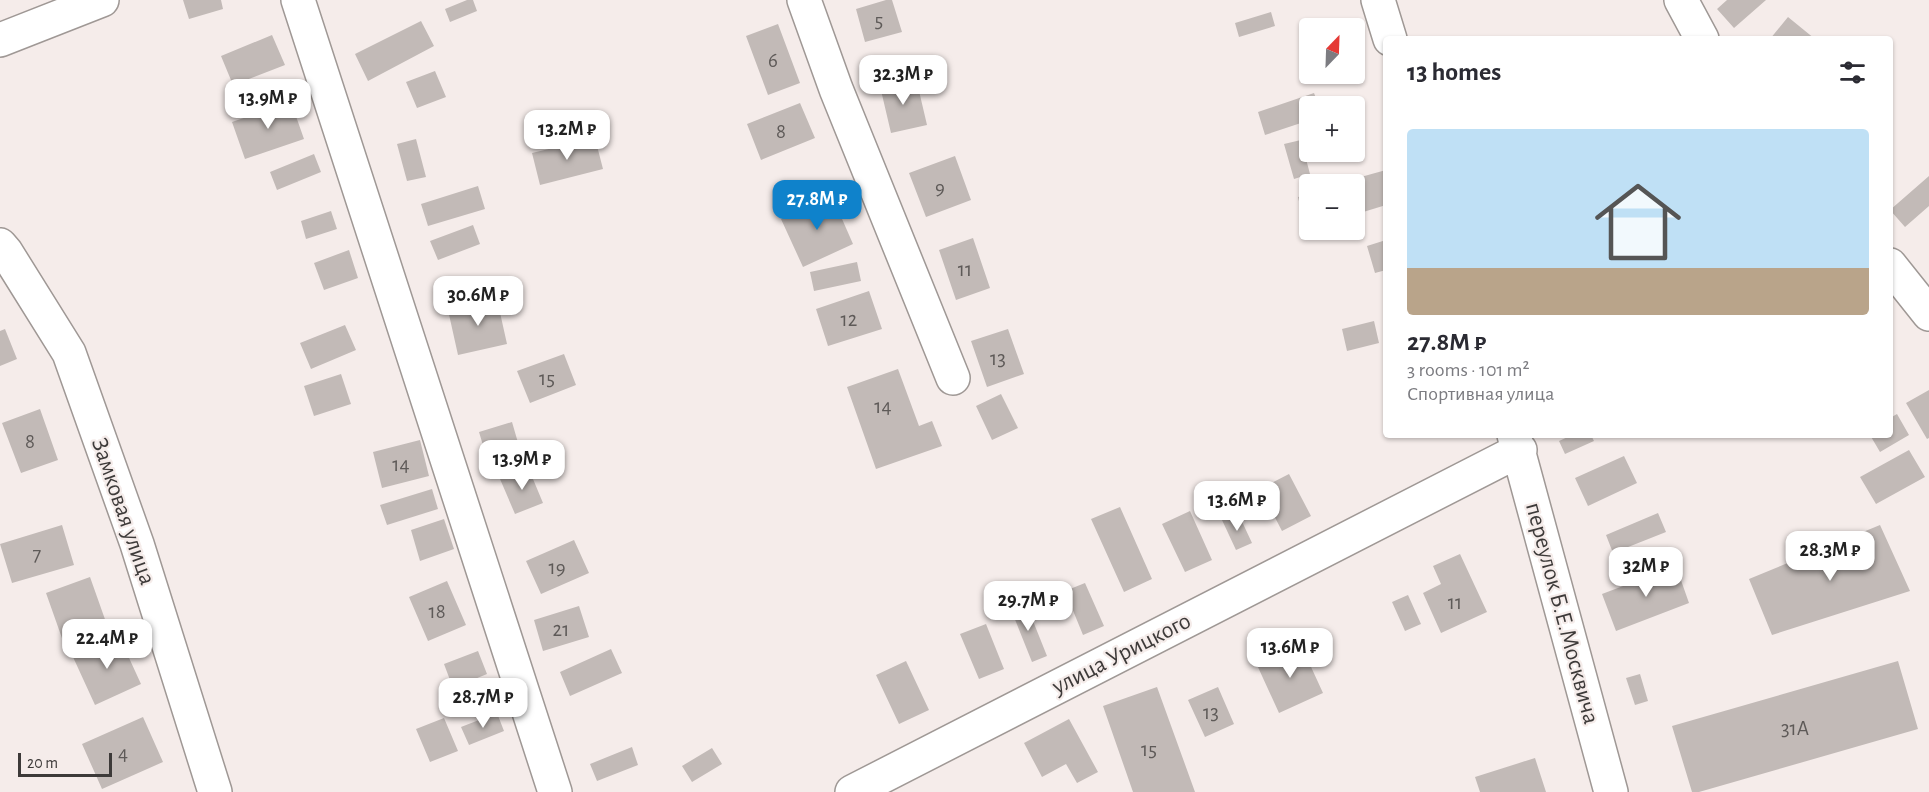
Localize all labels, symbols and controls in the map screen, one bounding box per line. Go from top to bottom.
house number: 5 [875,10,883,31]
north arrow [1299,18,1365,84]
map controls [1299,18,1365,240]
house number: 6 [768,50,778,71]
pin: 32.3M ₽ [848,55,958,106]
icon: filters [1836,56,1869,89]
text: 13 homes [1407,59,1501,85]
text: 32.3M ₽ [873,64,933,84]
pin: 13.9M ₽ [213,79,323,130]
text: 13.9M ₽ [239,88,297,108]
button: + [1299,96,1365,162]
pin: 13.2M ₽ [512,110,622,161]
text: 13.2M ₽ [538,119,596,139]
house number: 8 [776,121,786,142]
icon: home [1584,168,1692,276]
button: − [1299,174,1365,240]
house number: 9 [935,177,945,198]
pin: 27.8M ₽ [762,180,872,231]
text: 27.8M ₽ [787,189,847,209]
house number: 11 [958,259,972,280]
pin: 30.6M ₽ [423,276,533,327]
text: 30.6M ₽ [447,285,509,305]
house number: 12 [841,309,857,330]
text: 27.8M ₽ [1407,329,1486,355]
house number: 13 [990,348,1006,369]
text: 3 rooms · 101 m² [1407,360,1530,380]
house number: 15 [539,368,555,389]
text: Спортивная улица [1407,384,1554,404]
house number: 14 [874,396,892,417]
house number: 8 [25,431,35,452]
street label: Замковая улица [87,435,159,588]
pin: 13.9M ₽ [467,440,577,491]
text: 13.9M ₽ [493,449,551,469]
house number: 14 [392,454,410,475]
pin: 13.6M ₽ [1182,481,1292,532]
text: 13.6M ₽ [1208,490,1266,510]
street label: переулок Б.Е.Москвича [1521,500,1603,727]
pin: 28.3M ₽ [1775,531,1885,582]
text: 28.3M ₽ [1800,540,1860,560]
house number: 7 [33,544,42,565]
pin: 32M ₽ [1604,547,1688,598]
text: 32M ₽ [1623,556,1669,576]
house number: 19 [548,557,566,578]
pin: 29.7M ₽ [973,581,1083,632]
text: 29.7M ₽ [998,590,1058,610]
house number: 11 [1448,592,1462,613]
house number: 18 [428,601,446,622]
street label: улица Урицкого [1047,609,1195,700]
pin: 22.4M ₽ [52,619,162,670]
house number: 21 [553,619,569,640]
text: 22.4M ₽ [76,628,138,648]
pin: 13.6M ₽ [1235,628,1345,679]
text: 13.6M ₽ [1261,637,1319,657]
pin: 28.7M ₽ [428,678,538,729]
text: 28.7M ₽ [453,687,513,707]
house number: 13 [1203,702,1219,723]
house number: 31А [1781,718,1809,739]
house number: 15 [1141,739,1157,760]
house number: 4 [118,743,128,764]
scale bar [18,750,112,778]
text: 20 m [27,755,58,771]

